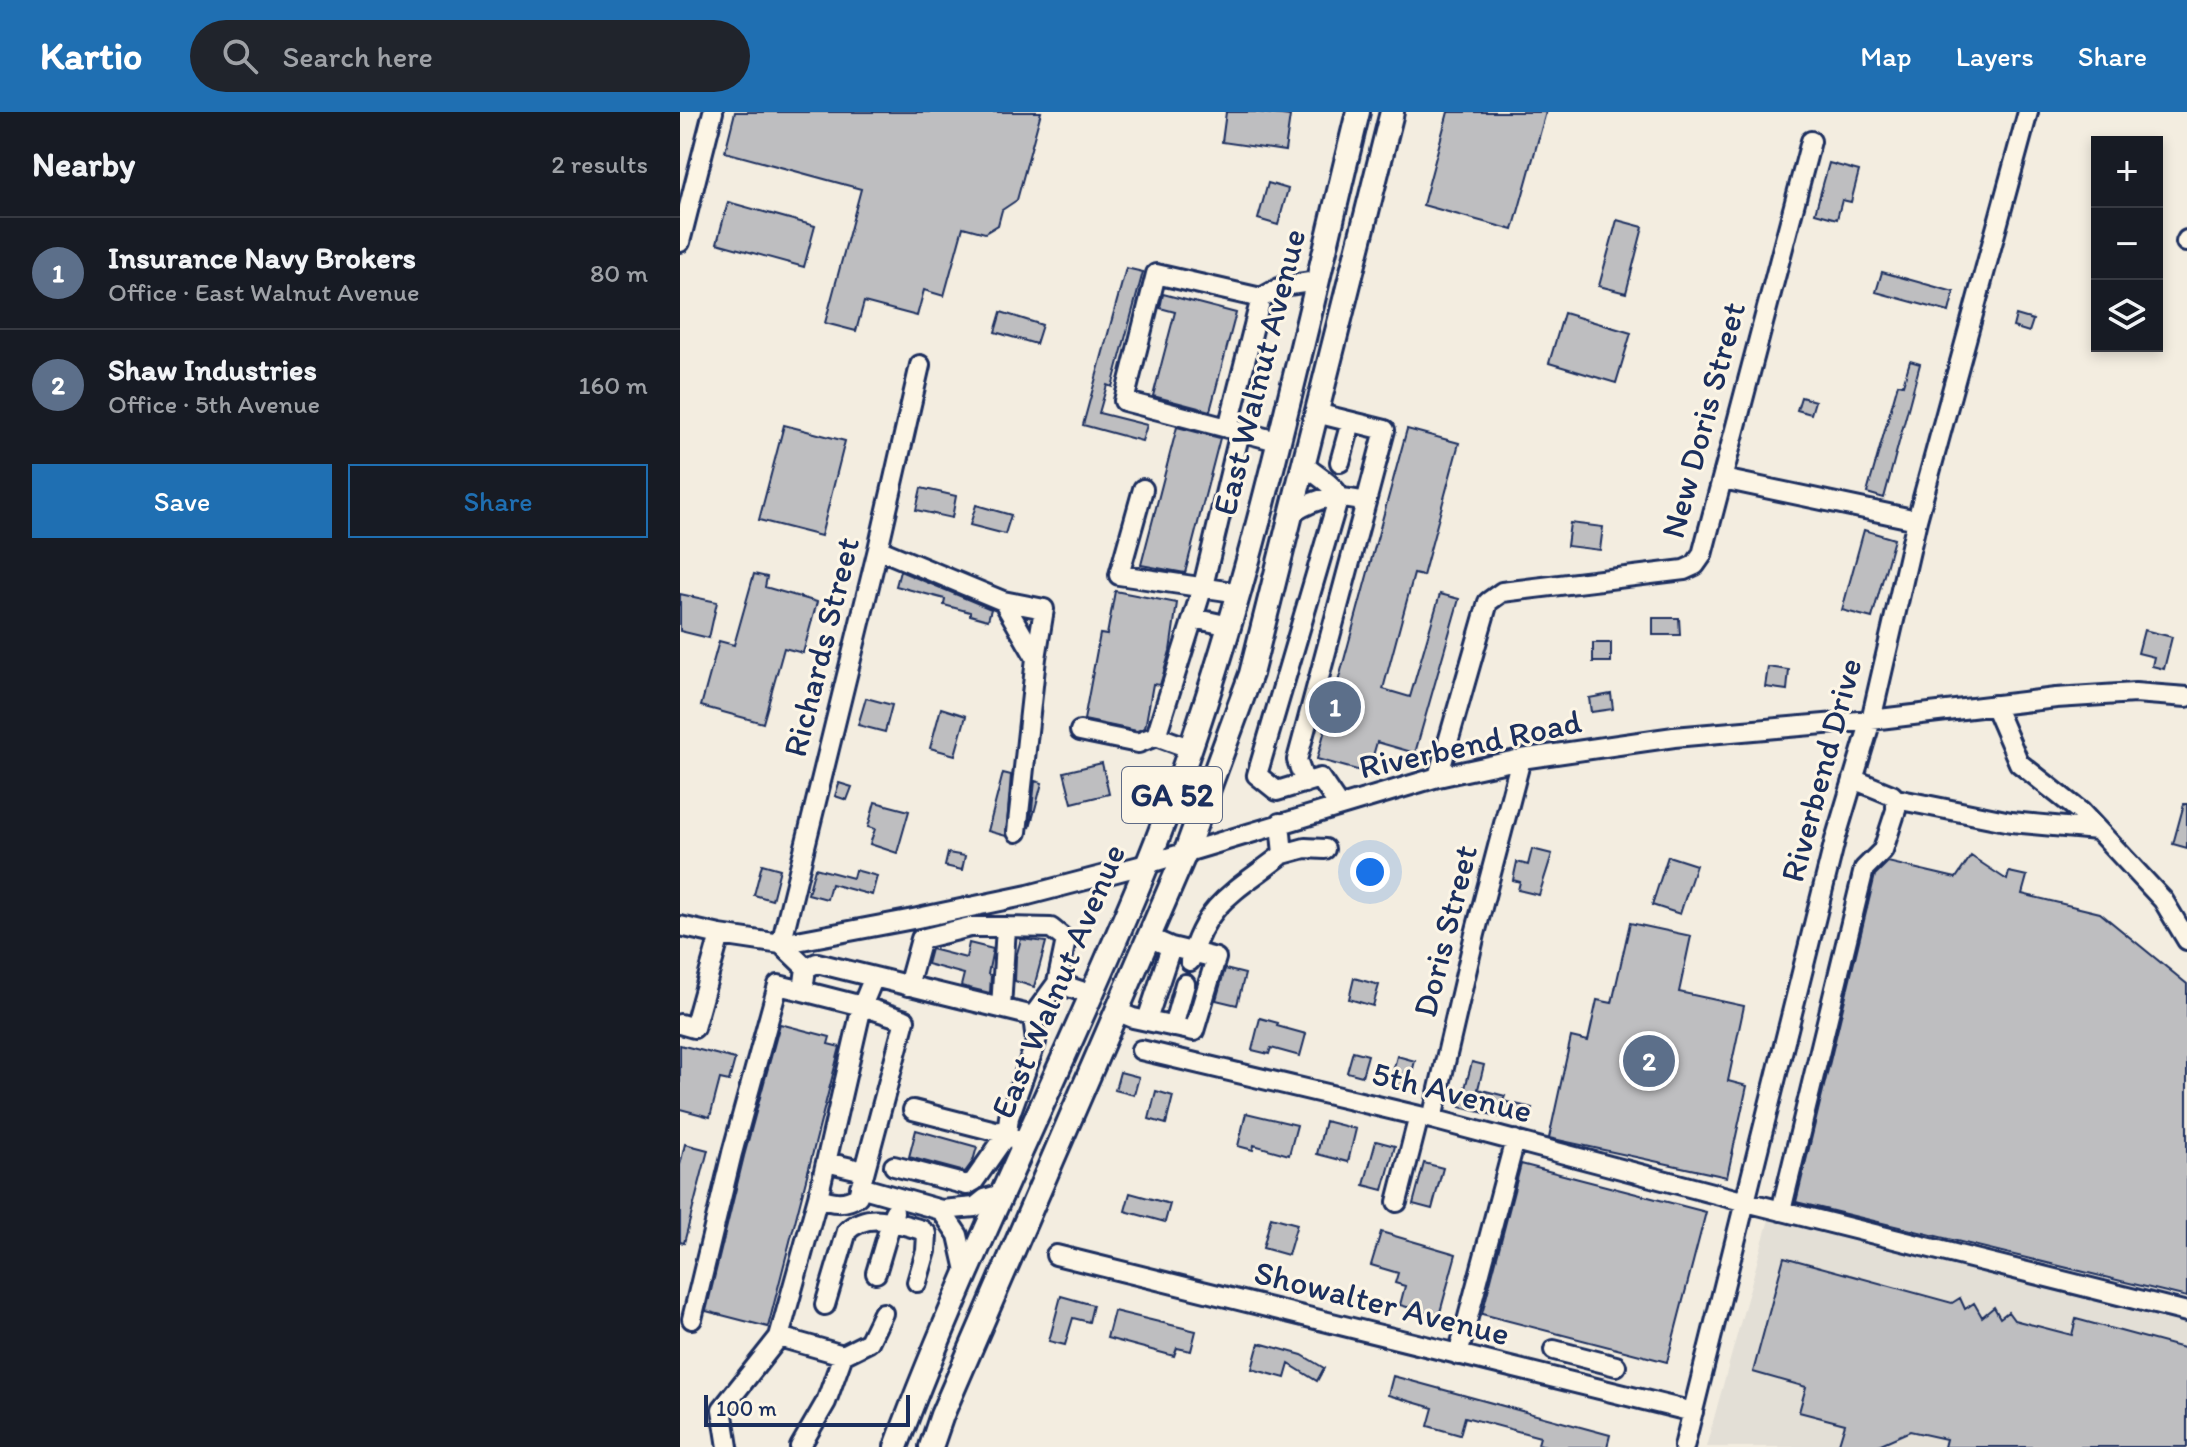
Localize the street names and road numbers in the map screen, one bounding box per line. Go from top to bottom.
street label: East Walnut Avenue [1204,225,1314,519]
street label: New Doris Street [1652,297,1754,543]
street label: Richards Street [774,533,868,761]
street label: Riverbend Drive [1771,654,1871,886]
street label: Riverbend Road [1355,700,1585,788]
road number: GA 52 [1122,767,1222,823]
street label: East Walnut Avenue [982,838,1134,1124]
street label: Doris Street [1404,841,1486,1021]
street label: 5th Avenue [1368,1052,1536,1132]
street label: Showalter Avenue [1250,1251,1514,1355]

